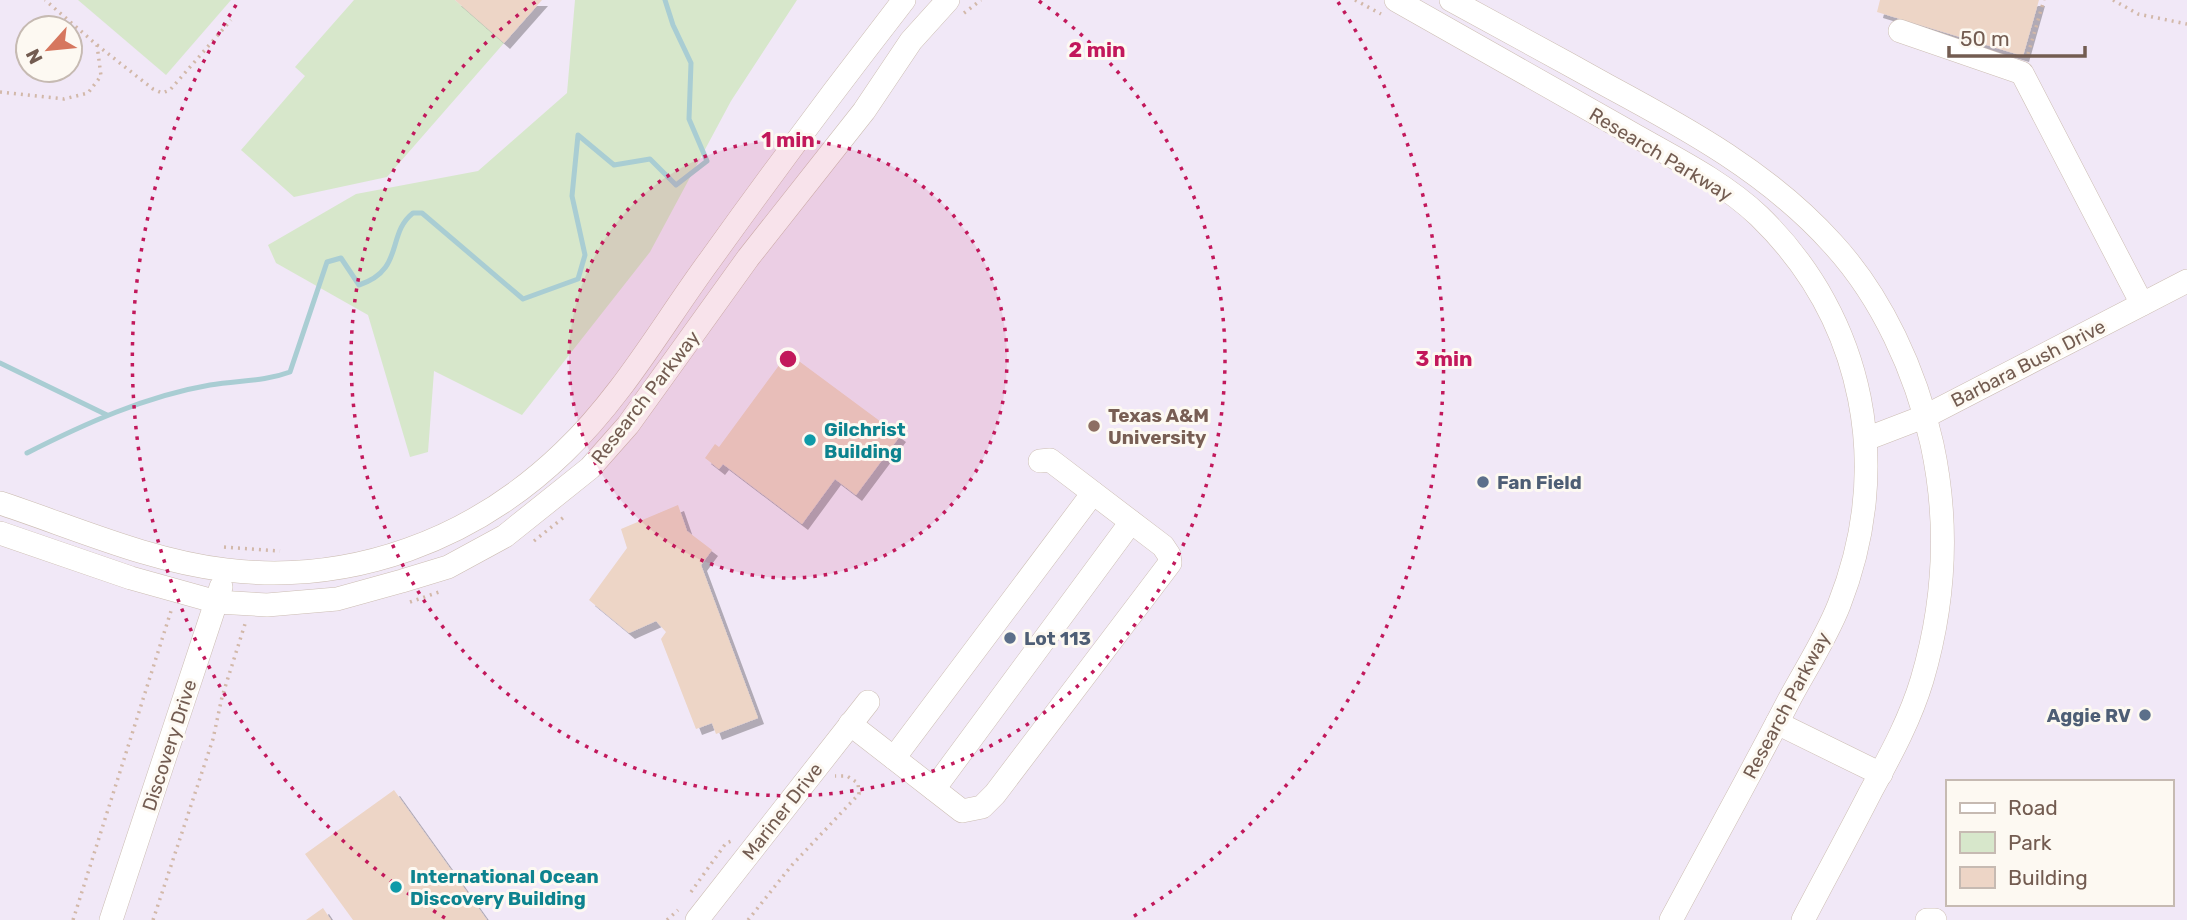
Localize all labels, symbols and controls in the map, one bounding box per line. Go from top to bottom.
north arrow [14,14,84,84]
scale bar [1949,14,2086,58]
text: 50 m [1960,26,2010,51]
text: 2 min [1069,37,1125,62]
text: N [21,45,48,68]
street label: Research Parkway [1585,103,1736,206]
text: 1 min [761,127,815,152]
street label: Barbara Bush Drive [1947,315,2109,412]
street label: Research Parkway [586,326,705,469]
text: 3 min [1415,346,1473,371]
centre of rings [776,347,800,371]
place label: Texas A&M University [1108,404,1209,449]
place label: Gilchrist Building [824,418,906,463]
marker: Texas A&M University [1086,418,1102,434]
marker: Gilchrist Building [802,432,818,448]
place label: Fan Field [1497,471,1582,494]
marker: Fan Field [1475,474,1491,490]
place label: Lot 113 [1024,627,1091,650]
street label: Research Parkway [1738,628,1835,782]
marker: Lot 113 [1002,630,1018,646]
street label: Discovery Drive [137,677,202,814]
place label: Aggie RV [2047,704,2131,727]
marker: Aggie RV [2137,707,2153,723]
street label: Mariner Drive [737,758,827,864]
legend [1946,780,2173,906]
text: Road [2008,795,2058,820]
text: Park [2008,830,2052,855]
place label: International Ocean Discovery Building [410,865,599,910]
text: Building [2008,865,2088,890]
marker: International Ocean Discovery Building [388,879,404,895]

